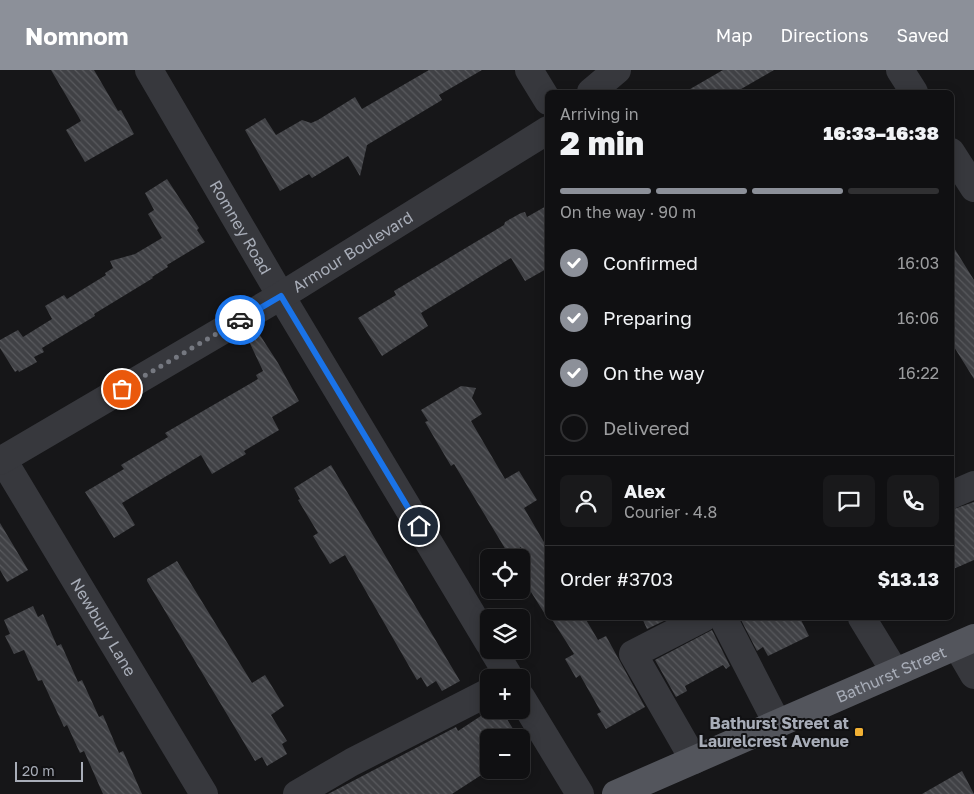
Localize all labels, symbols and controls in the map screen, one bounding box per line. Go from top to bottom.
text: Nomnom [25,21,129,50]
text: Map [716,24,752,46]
text: Directions [780,24,868,46]
text: Saved [896,24,949,46]
text: Arriving in [560,104,639,124]
text: 16:33–16:38 [823,121,939,144]
text: 2 min [560,124,644,162]
street label: Romney Road [206,177,276,278]
text: On the way · 90 m [560,202,696,222]
street label: Armour Boulevard [289,207,416,297]
icon: check [560,249,588,277]
text: Confirmed [603,251,698,274]
text: 16:03 [897,253,939,273]
courier [215,295,265,345]
icon: check [560,304,588,332]
icon: car [226,306,254,334]
text: Preparing [603,306,692,329]
text: 16:06 [897,308,939,328]
icon: check [560,359,588,387]
text: On the way [603,361,705,384]
text: 16:22 [898,363,939,383]
pin [101,368,143,410]
icon: bag [108,375,136,403]
text: Delivered [603,416,690,439]
button: person [560,475,612,527]
button: chat [823,475,875,527]
button: phone [887,475,939,527]
text: Alex [624,479,665,502]
text: Courier · 4.8 [624,502,717,522]
pin [398,505,440,547]
icon: home [405,512,433,540]
map controls [480,549,530,779]
button: locate [480,549,530,599]
text: Order #3703 [560,567,673,590]
text: $13.13 [877,567,939,590]
street label: Newbury Lane [66,574,141,680]
button: layers [480,609,530,659]
street label: Bathurst Street [833,641,949,707]
button: + [480,669,530,719]
place label: Bathurst Street at Laurelcrest Avenue [698,713,849,751]
marker: Bathurst Street at Laurelcrest Avenue [853,726,865,738]
button: − [480,729,530,779]
scale bar [15,759,82,782]
text: 20 m [22,762,55,779]

